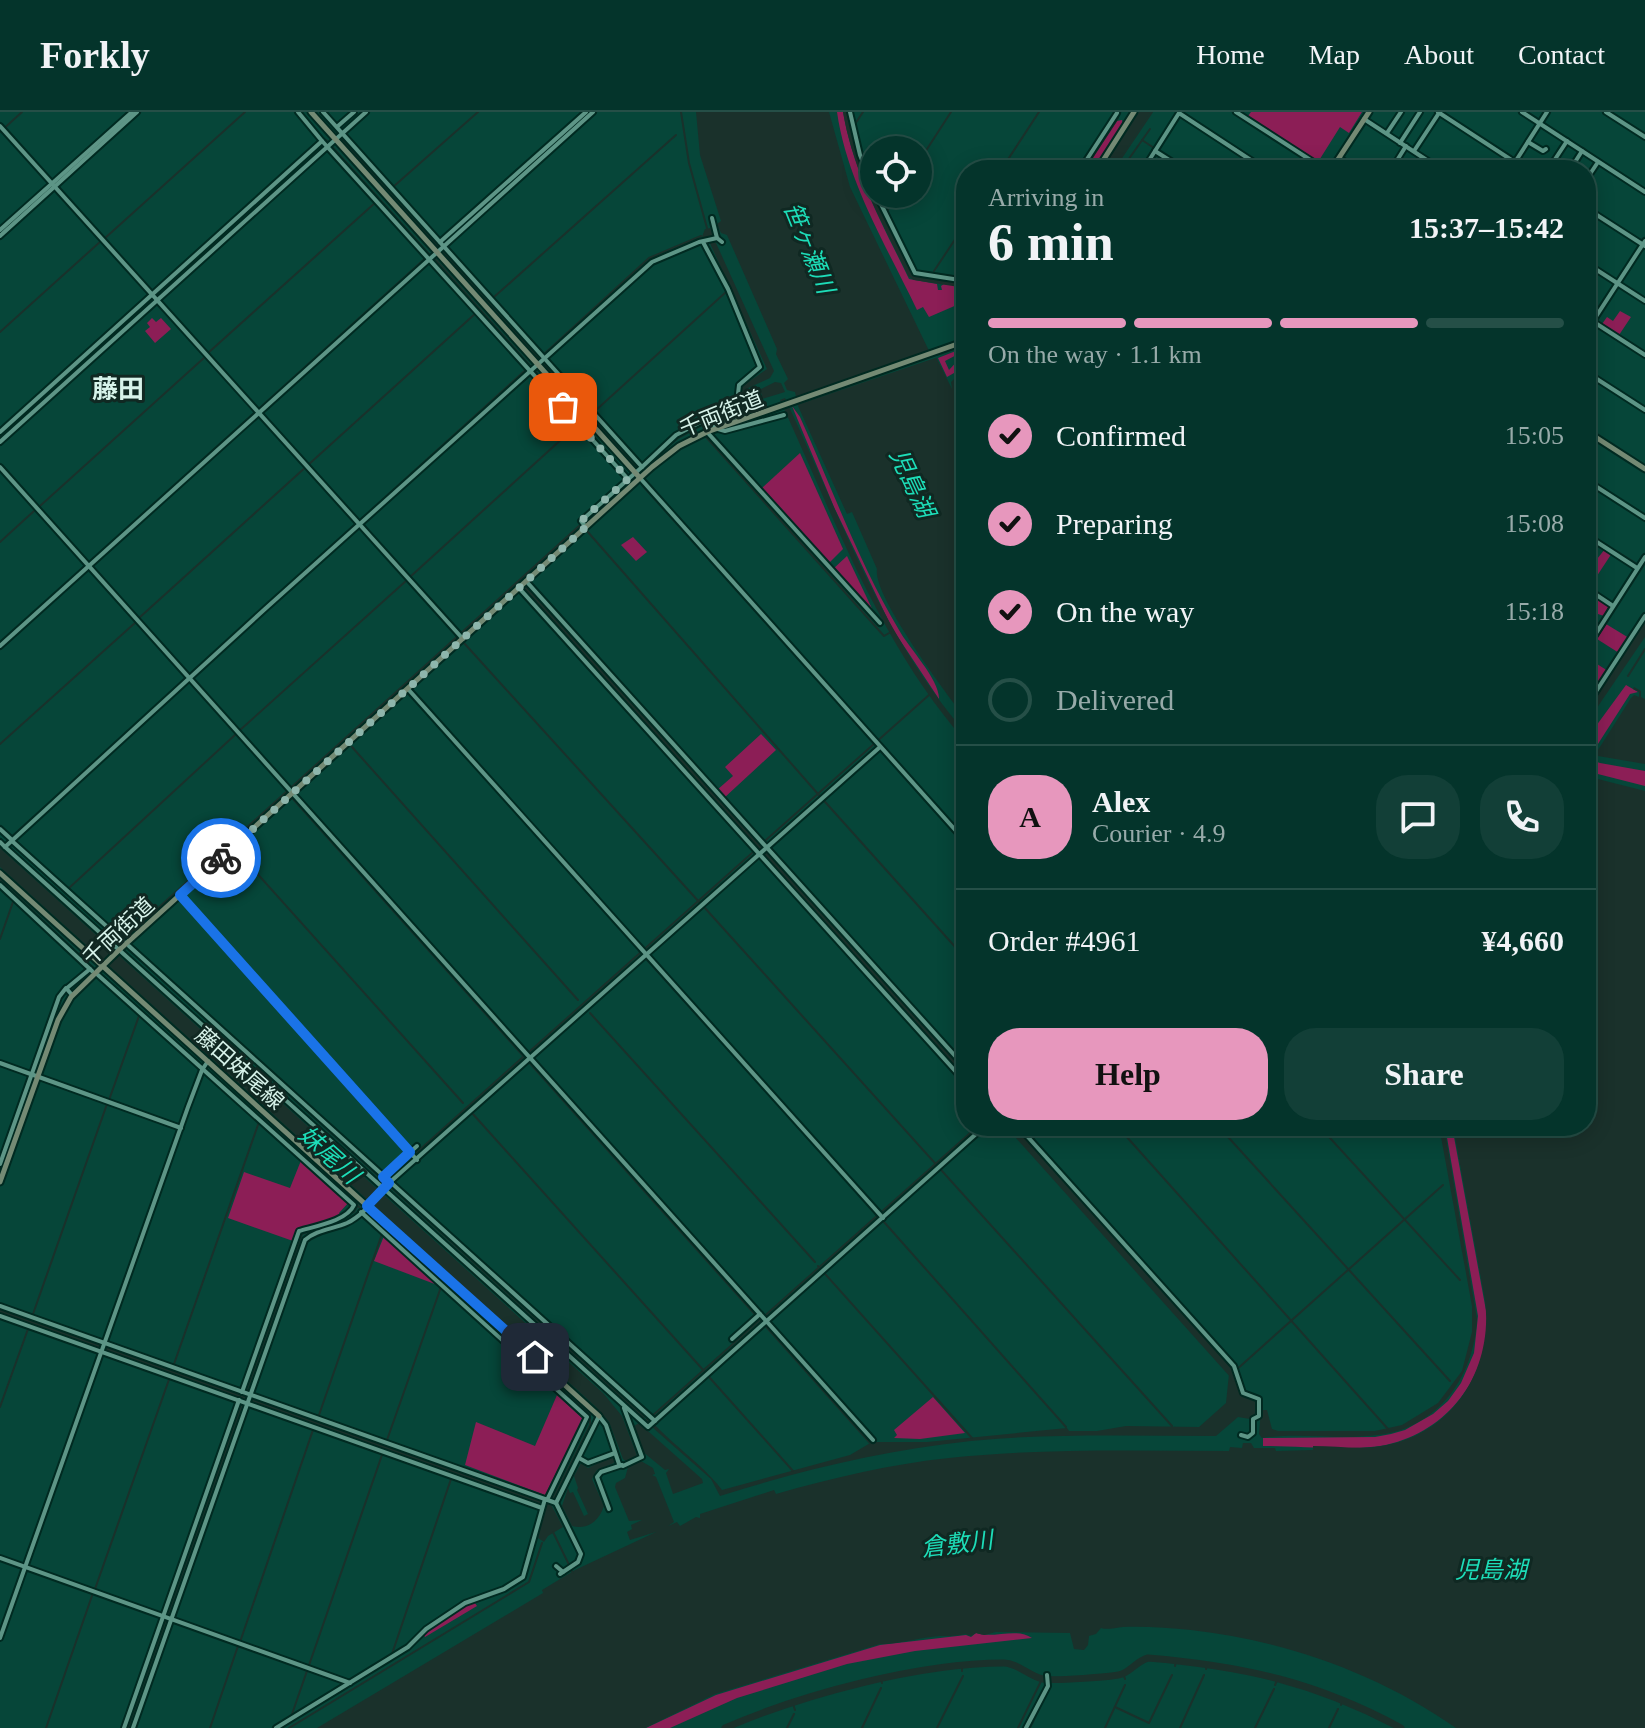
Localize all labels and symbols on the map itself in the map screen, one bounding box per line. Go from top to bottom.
water label: 笹ヶ瀬川 [779,199,840,300]
pin [529,373,597,441]
district label: 藤田 [92,375,144,404]
street label: 千両街道 [676,385,767,442]
water label: 児島湖 [885,445,941,525]
courier [181,818,261,898]
street label: 千両街道 [78,892,159,971]
street label: 藤田妹尾線 [190,1022,289,1114]
water label: 妹尾川 [294,1121,367,1191]
pin [501,1323,569,1391]
water label: 倉敷川 [920,1526,997,1561]
water label: 児島湖 [1455,1557,1531,1583]

